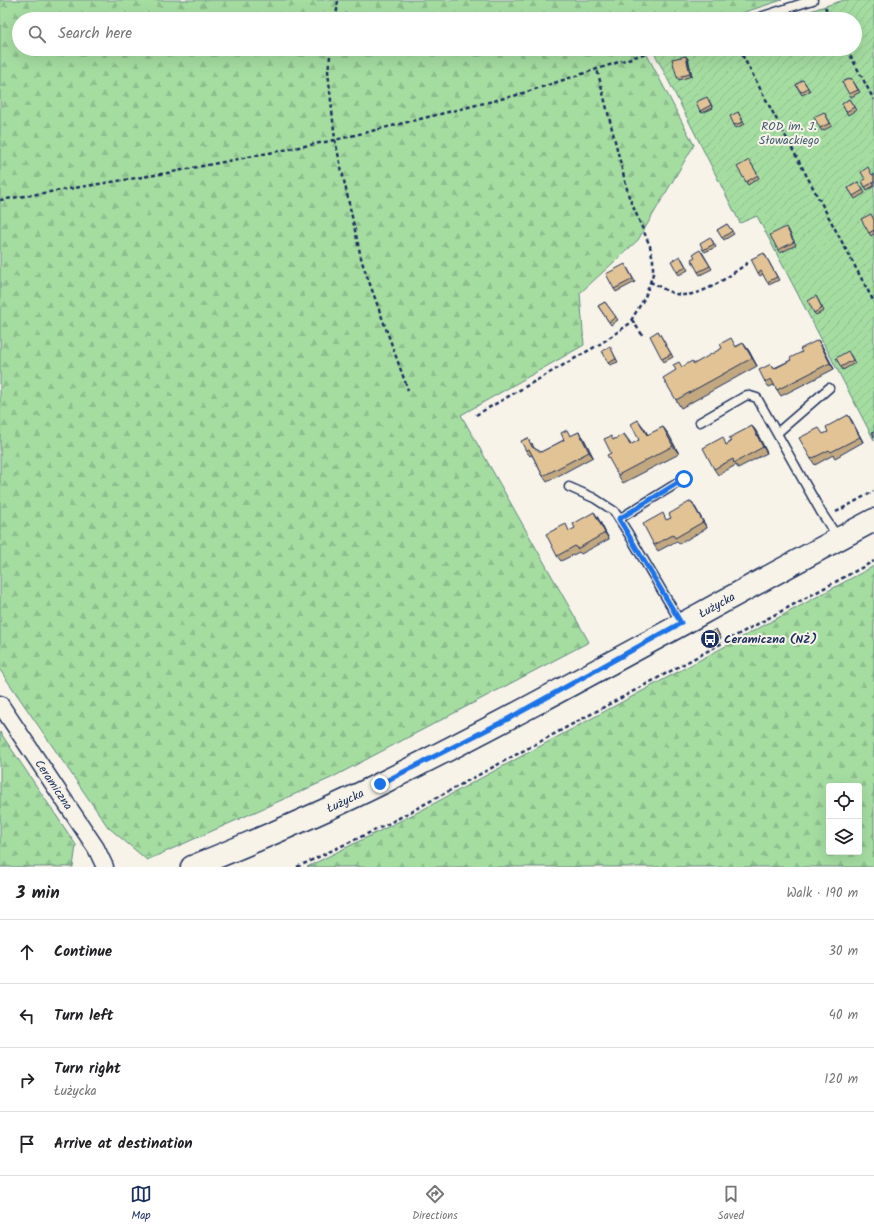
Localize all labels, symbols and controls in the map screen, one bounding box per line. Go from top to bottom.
search box [12,12,862,56]
text: Search here [58,22,132,46]
icon: search [26,23,48,45]
park label: ROD im. J. Słowackiego [759,117,819,150]
route start [675,470,693,488]
street label: Łużycka [695,587,739,623]
bus stop icon: Ceramiczna (NŻ) [699,628,721,650]
place label: Ceramiczna (NŻ) [724,630,817,649]
street label: Ceramiczna [30,756,78,814]
route end [371,775,389,793]
map controls [826,783,862,855]
button: locate [826,783,862,819]
street label: Łużycka [323,784,368,818]
button: layers [826,819,862,855]
text: 3 min [16,880,60,907]
text: Walk · 190 m [786,883,858,904]
text: Continue [54,940,112,964]
icon: ahead [16,941,38,963]
text: 30 m [829,941,858,962]
text: Turn left [54,1004,114,1028]
icon: left [16,1005,38,1027]
text: 40 m [829,1005,858,1026]
text: Turn right [54,1057,121,1081]
icon: right [16,1069,38,1091]
text: 120 m [824,1069,858,1090]
text: Łużycka [54,1081,97,1102]
text: Arrive at destination [54,1132,193,1156]
icon: arrive [16,1133,38,1155]
tab: Map [130,1183,152,1225]
tab: Directions [412,1183,458,1225]
tab: Saved [718,1183,744,1225]

